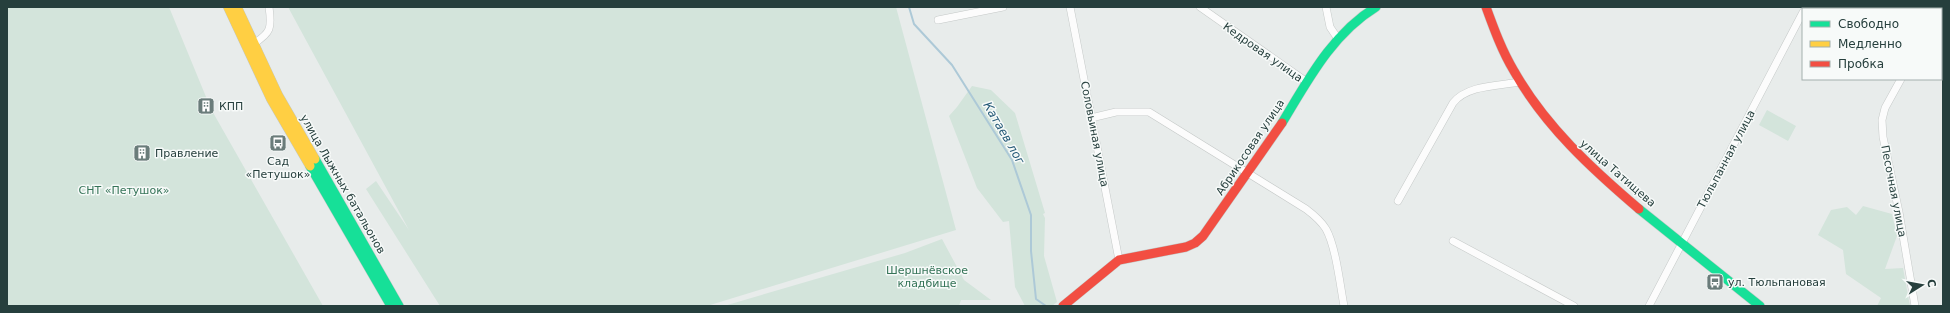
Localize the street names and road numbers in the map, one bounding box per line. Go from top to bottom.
street label: Кедровая улица [1220,20,1305,85]
street label: Соловьиная улица [1078,80,1111,188]
street label: Абрикосовая улица [1213,97,1287,198]
street label: Тюльпанная улица [1695,108,1758,212]
street label: улица Лыжных батальонов [297,112,388,256]
street label: улица Татищева [1577,137,1658,210]
street label: Песочная улица [1878,144,1909,238]

